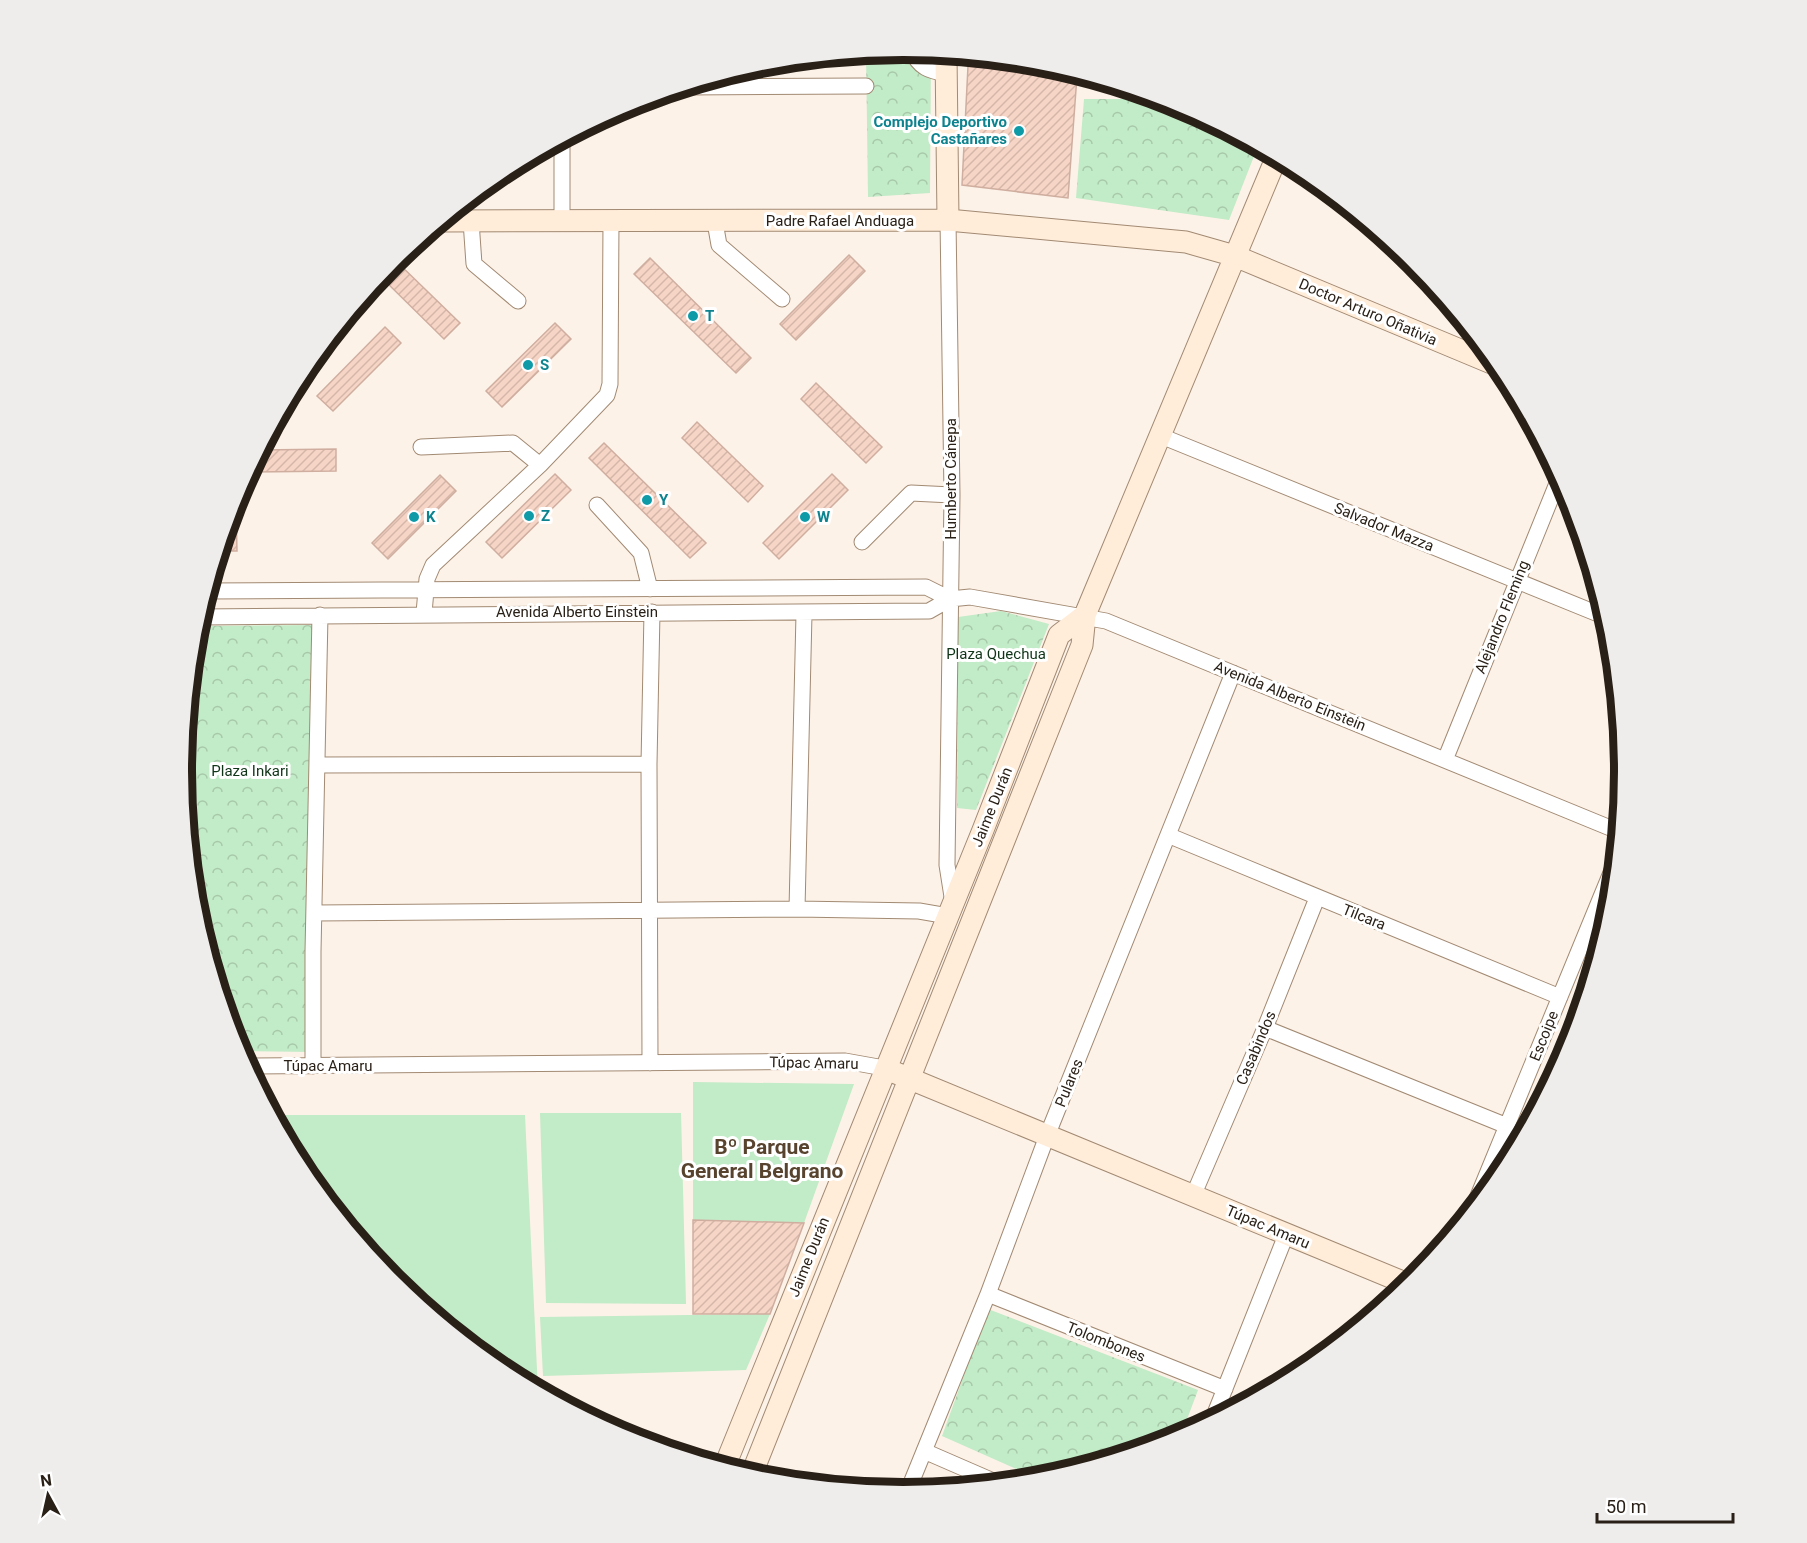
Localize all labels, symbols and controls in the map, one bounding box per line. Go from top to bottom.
place label: Complejo Deportivo Castañares [874,113,1007,148]
marker: Complejo Deportivo Castañares [1012,124,1026,138]
street label: Padre Rafael Anduaga [766,212,914,230]
street label: Doctor Arturo Oñativia [1296,275,1440,349]
place label: T [705,307,714,325]
marker: T [686,309,700,323]
place label: S [540,356,549,374]
marker: S [521,358,535,372]
street label: Humberto Cánepa [942,418,960,540]
place label: Y [659,491,669,509]
marker: Y [640,493,654,507]
street label: Salvador Mazza [1331,499,1437,555]
place label: Z [541,507,550,525]
place label: K [426,508,436,526]
place label: W [817,508,830,526]
marker: Z [522,509,536,523]
marker: K [407,510,421,524]
marker: W [798,510,812,524]
street label: Alejandro Fleming [1471,558,1533,676]
street label: Avenida Alberto Einstein [496,603,658,621]
park label: Plaza Quechua [946,645,1046,663]
street label: Avenida Alberto Einstein [1211,657,1369,735]
park label: Plaza Inkari [211,762,289,780]
street label: Jaime Durán [968,765,1016,849]
street label: Tilcara [1340,900,1388,934]
street label: Casabindos [1232,1008,1280,1088]
street label: Escoipe [1526,1008,1562,1064]
street label: Túpac Amaru [769,1053,859,1073]
street label: Pulares [1051,1056,1087,1110]
street label: Túpac Amaru [283,1057,373,1075]
district label: Bº Parque General Belgrano [681,1135,843,1183]
street label: Túpac Amaru [1223,1201,1313,1253]
street label: Jaime Durán [785,1215,833,1299]
street label: Tolombones [1064,1318,1148,1366]
north arrow [18,1465,78,1525]
text: N [39,1470,53,1491]
scale bar [1597,1486,1734,1524]
text: 50 m [1606,1496,1646,1517]

